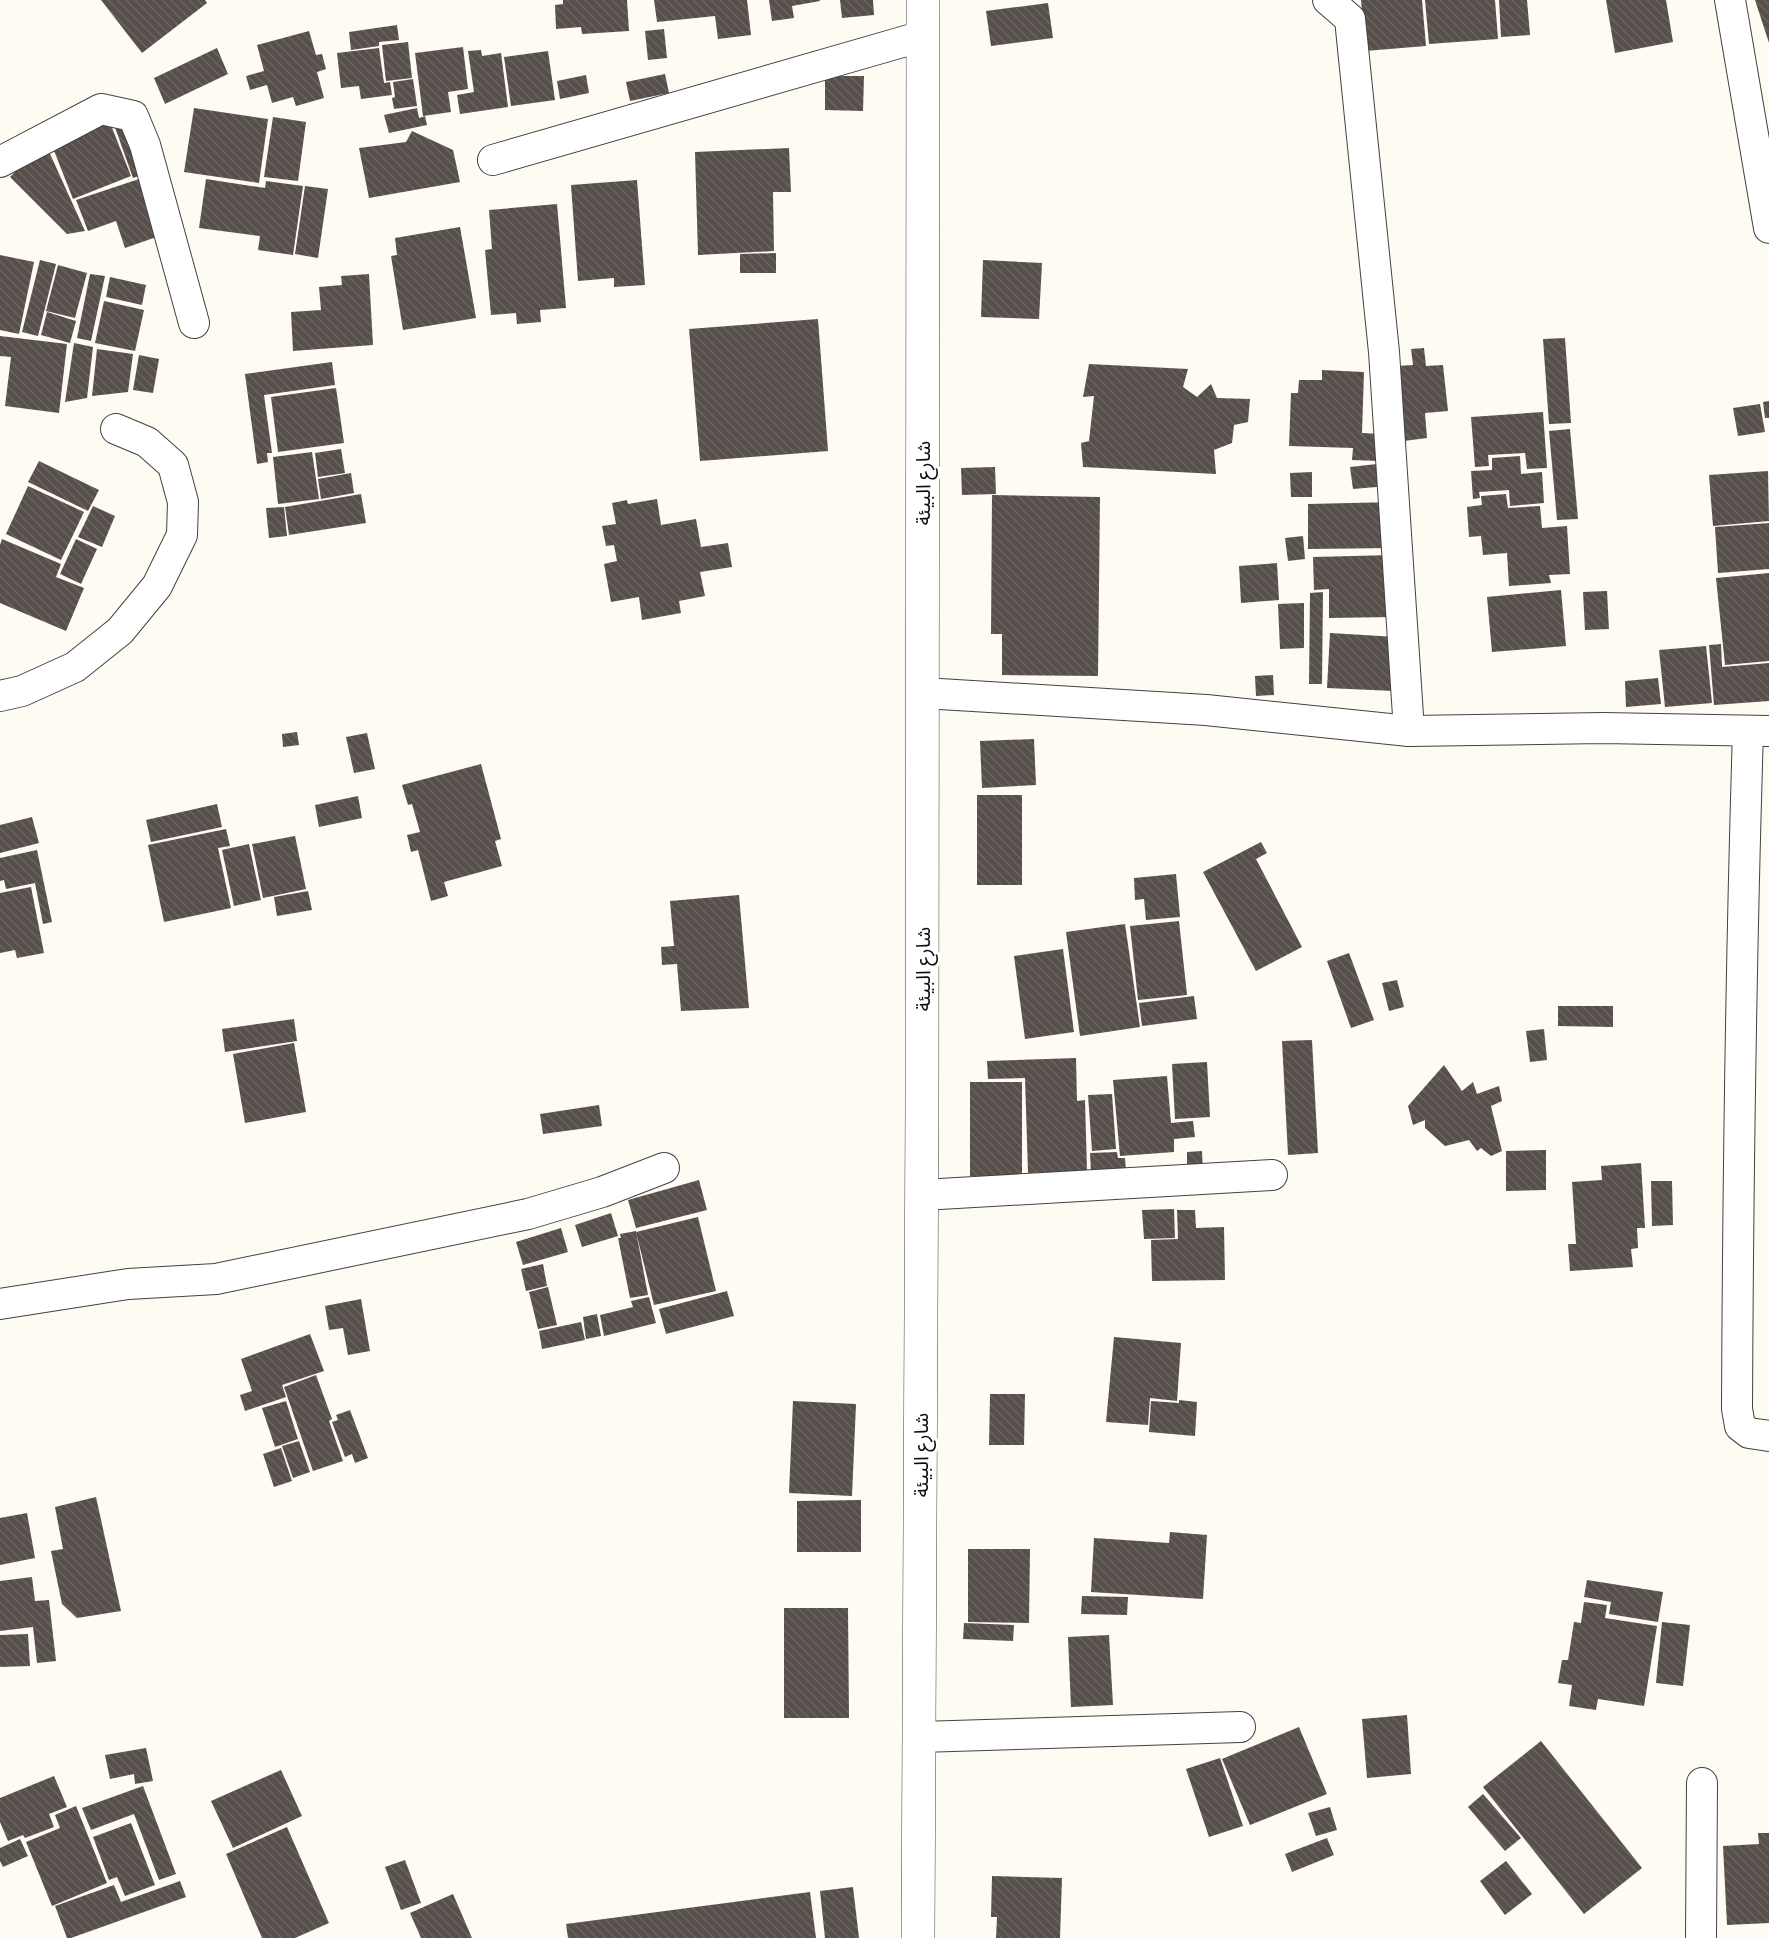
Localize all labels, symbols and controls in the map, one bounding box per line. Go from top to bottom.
street label: شارع البيئة [911,441,938,525]
street label: شارع البيئة [911,927,938,1011]
street label: شارع البيئة [909,1413,936,1497]

